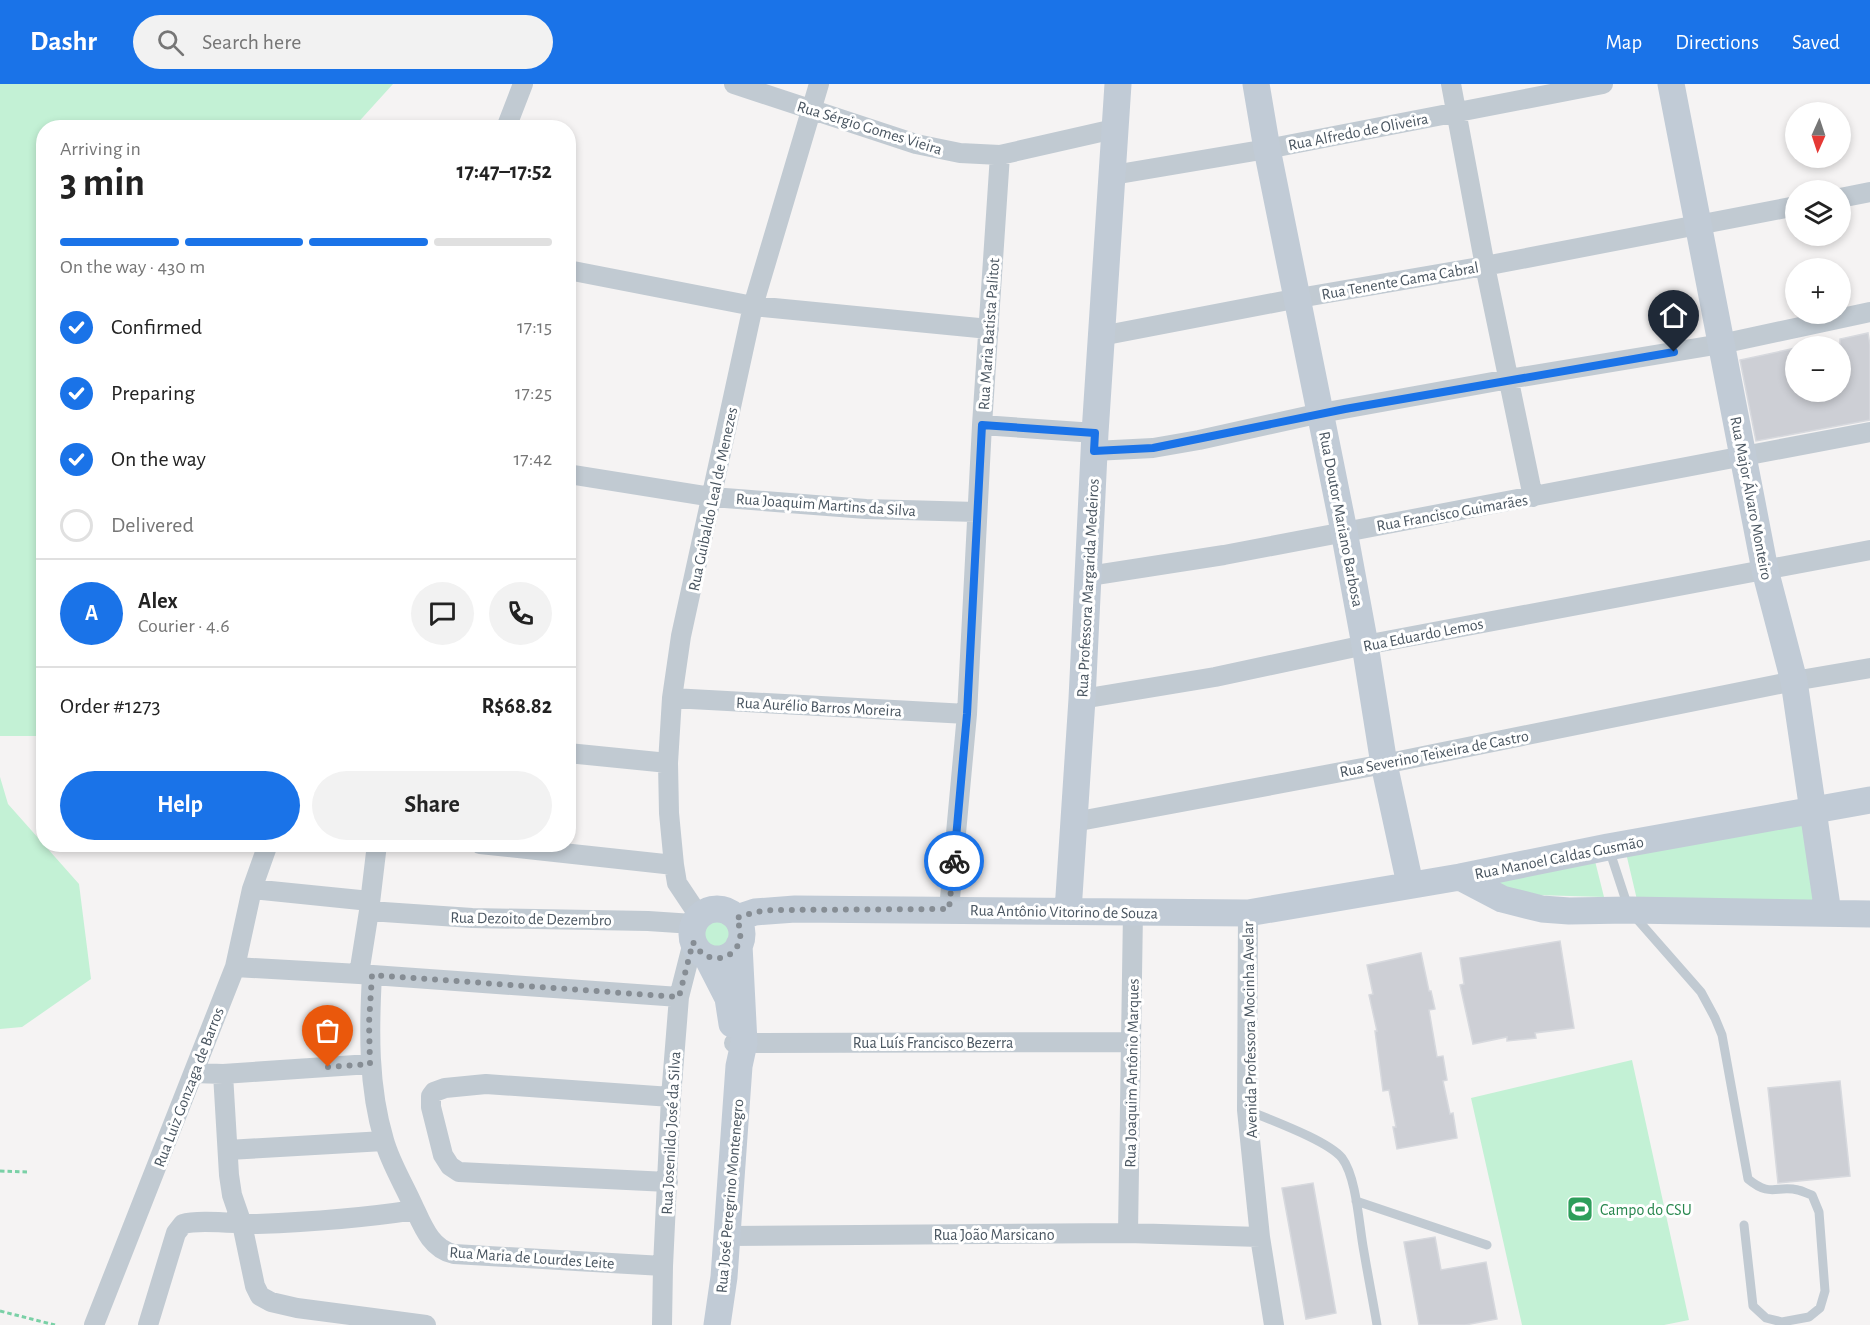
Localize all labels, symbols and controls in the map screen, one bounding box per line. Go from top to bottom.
search box [133,15,553,69]
icon: search [154,26,187,59]
text: Dashr [30,28,97,56]
text: Search here [202,31,301,53]
text: Map [1606,32,1642,53]
text: Directions [1675,32,1759,53]
text: Saved [1792,32,1840,53]
street label: Rua Sérgio Gomes Vieira [795,98,944,158]
north arrow [1785,102,1851,168]
map controls [1785,102,1851,402]
street label: Rua Alfredo de Oliveira [1287,111,1430,153]
text: Arriving in [60,139,141,159]
text: 17:47–17:52 [456,160,552,182]
text: 3 min [60,164,145,203]
button: layers [1785,180,1851,246]
text: On the way · 430 m [60,257,205,277]
street label: Rua Maria Batista Palitot [976,257,1002,411]
button: + [1785,258,1851,324]
street label: Rua Tenente Gama Cabral [1320,259,1480,303]
pin [1648,290,1699,352]
icon: home [1657,299,1690,332]
icon: check [60,311,93,344]
text: Confirmed [111,316,202,338]
text: 17:15 [517,317,552,337]
button: − [1785,336,1851,402]
icon: check [60,377,93,410]
text: Preparing [111,382,195,404]
text: 17:25 [515,383,552,403]
street label: Rua Guibaldo Leal de Menezes [686,406,740,593]
street label: Rua Major Álvaro Monteiro [1726,415,1777,582]
street label: Rua Doutor Mariano Barbosa [1316,430,1366,608]
icon: check [60,443,93,476]
text: On the way [111,448,206,470]
text: 17:42 [513,449,552,469]
street label: Rua Professora Margarida Medeiros [1074,478,1102,698]
street label: Rua Joaquim Martins da Silva [735,491,917,519]
street label: Rua Francisco Guimarães [1375,492,1529,534]
text: Delivered [111,514,194,536]
button: chat [411,582,474,645]
button: phone [489,582,552,645]
text: Alex [138,590,178,612]
text: A [85,602,98,624]
street label: Rua Eduardo Lemos [1362,615,1485,654]
text: Courier · 4.6 [138,616,230,636]
text: Order #1273 [60,695,161,717]
text: R$68.82 [481,695,552,717]
street label: Rua Aurélio Barros Moreira [736,695,902,719]
street label: Rua Severino Teixeira de Castro [1338,728,1530,780]
button: Help [60,771,300,840]
button: Share [312,771,552,840]
courier [924,831,984,891]
street label: Rua Manoel Caldas Gusmão [1473,834,1645,882]
icon: bike [938,845,971,878]
street label: Rua Antônio Vitorino de Souza [970,902,1158,922]
street label: Rua Dezoito de Dezembro [450,910,612,928]
street label: Avenida Professora Mocinha Avelar [1240,921,1260,1138]
street label: Rua Joaquim Antônio Marques [1122,978,1142,1168]
street label: Rua Luiz Gonzaga de Barros [151,1005,227,1169]
pin [302,1005,353,1067]
icon: bag [311,1014,344,1047]
street label: Rua Luís Francisco Bezerra [853,1035,1013,1051]
street label: Rua Josenildo José da Silva [659,1051,683,1215]
street label: Rua José Peregrino Montenegro [714,1098,746,1294]
sports icon: Campo do CSU [1565,1194,1595,1224]
place label: Campo do CSU [1600,1202,1692,1218]
street label: Rua João Marsicano [933,1227,1055,1243]
street label: Rua Maria de Lourdes Leite [449,1244,615,1272]

